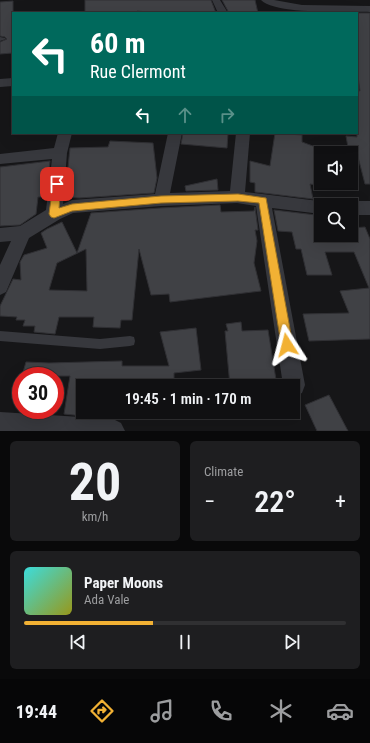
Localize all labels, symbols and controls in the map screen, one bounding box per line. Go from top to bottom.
text: 60 m [90,27,146,60]
icon: left [24,28,76,80]
text: Rue Clermont [90,61,186,82]
icon: left [132,104,154,126]
icon: ahead [174,104,196,126]
icon: right [216,104,238,126]
map controls [314,146,358,242]
button: sound [314,146,358,190]
pin [40,167,74,201]
icon: arrive [46,173,68,195]
button: search [314,198,358,242]
position arrow [266,324,308,366]
speed limit sign: 30 [12,367,64,419]
text: 19:45 · 1 min · 170 m [125,390,251,408]
text: 20 [69,452,121,513]
text: Climate [204,464,243,479]
text: 22° [254,484,296,519]
text: − [204,489,215,514]
text: + [335,489,346,514]
text: km/h [82,509,108,524]
text: Paper Moons [84,574,163,592]
text: Ada Vale [84,592,129,607]
icon: previous [67,631,89,653]
icon: pause [174,631,196,653]
icon: next [281,631,303,653]
icon: directions [88,697,116,725]
icon: music [148,697,176,725]
icon: phone [207,697,235,725]
icon: climate [267,697,295,725]
icon: car [326,697,354,725]
text: 19:44 [16,701,57,722]

